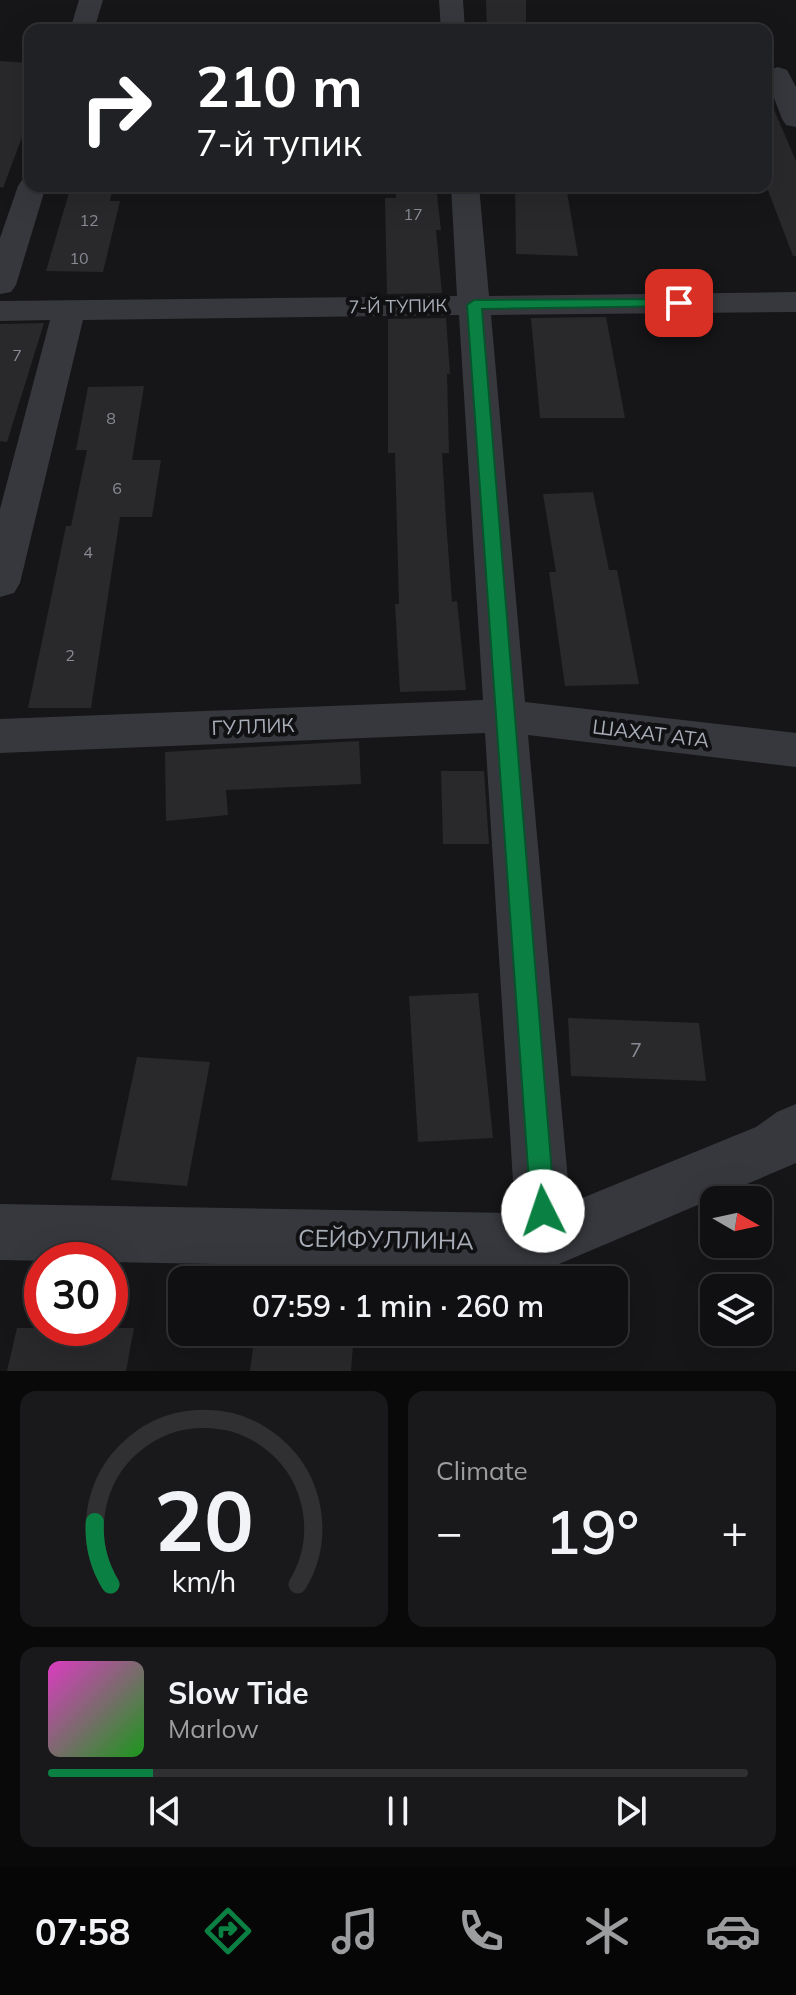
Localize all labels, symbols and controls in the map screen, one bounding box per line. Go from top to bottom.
text: 210 m [196,51,363,121]
icon: right [64,56,168,160]
text: 7-й тупик [196,120,362,165]
house number: 17 [403,204,423,224]
house number: 12 [79,210,99,230]
house number: 10 [69,248,89,268]
pin [645,269,713,337]
icon: arrive [657,281,701,325]
street label: 7-Й ТУПИК [349,294,448,318]
house number: 7 [12,345,22,365]
house number: 8 [106,408,116,428]
house number: 6 [112,478,122,498]
house number: 4 [83,542,93,562]
house number: 2 [65,645,75,665]
street label: ГУЛЛИК [211,712,295,740]
street label: ШАХАТ АТА [591,713,711,753]
house number: 7 [630,1037,642,1062]
position arrow [501,1169,585,1253]
north arrow [700,1186,772,1258]
map controls [700,1186,772,1346]
street label: СЕЙФУЛЛИНА [298,1222,474,1256]
speed limit sign: 30 [24,1242,128,1346]
button: layers [700,1274,772,1346]
text: 07:59 · 1 min · 260 m [252,1287,544,1325]
text: Climate [436,1454,528,1487]
text: 20 [154,1467,254,1572]
text: 19° [545,1494,639,1569]
text: − [436,1504,462,1559]
text: + [722,1504,748,1559]
text: km/h [172,1563,236,1599]
text: Slow Tide [168,1674,309,1712]
text: Marlow [168,1712,259,1745]
icon: previous [143,1789,187,1833]
icon: pause [376,1789,420,1833]
icon: next [609,1789,653,1833]
icon: directions [200,1903,256,1959]
icon: music [327,1903,383,1959]
icon: phone [453,1903,509,1959]
icon: climate [579,1903,635,1959]
icon: car [705,1903,761,1959]
text: 07:58 [35,1909,130,1954]

